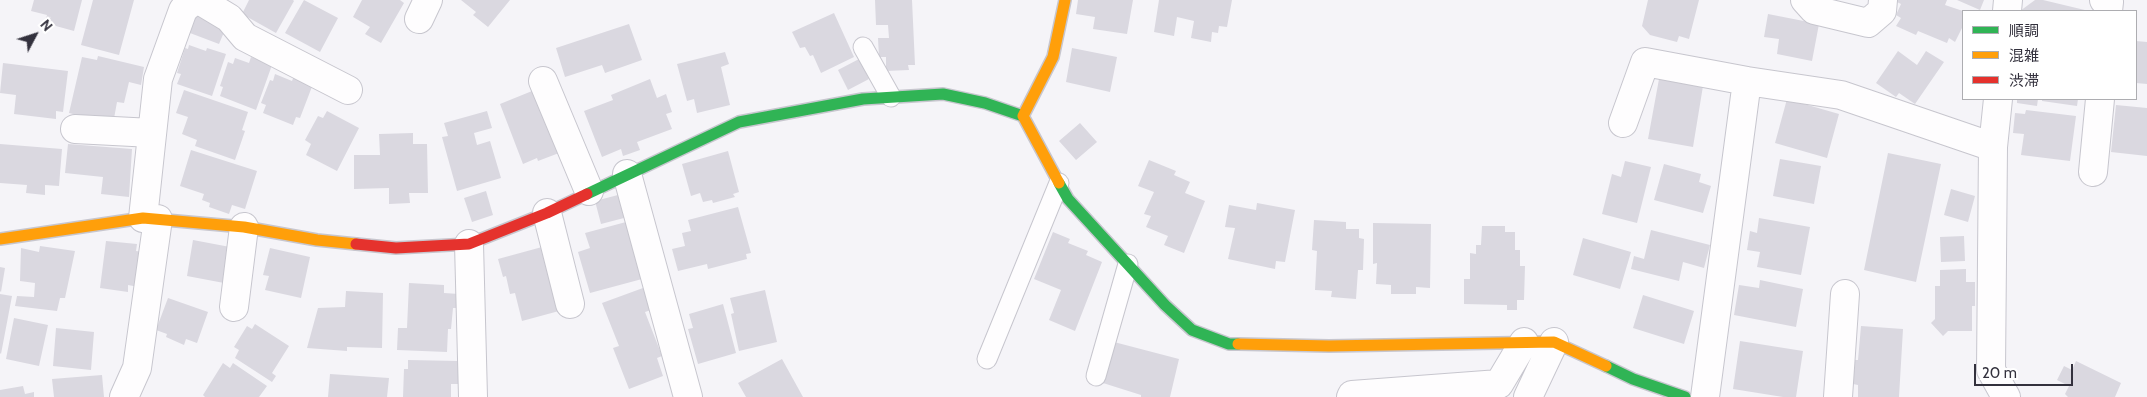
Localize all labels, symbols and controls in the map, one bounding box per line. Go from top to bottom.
north arrow [10,10,60,60]
legend [1962,10,2137,100]
text: N [36,16,57,35]
text: 順調 [2009,22,2039,40]
text: 混雑 [2009,47,2039,65]
text: 渋滞 [2009,72,2039,90]
scale bar [1977,354,2076,386]
text: 20 m [1982,364,2017,382]

